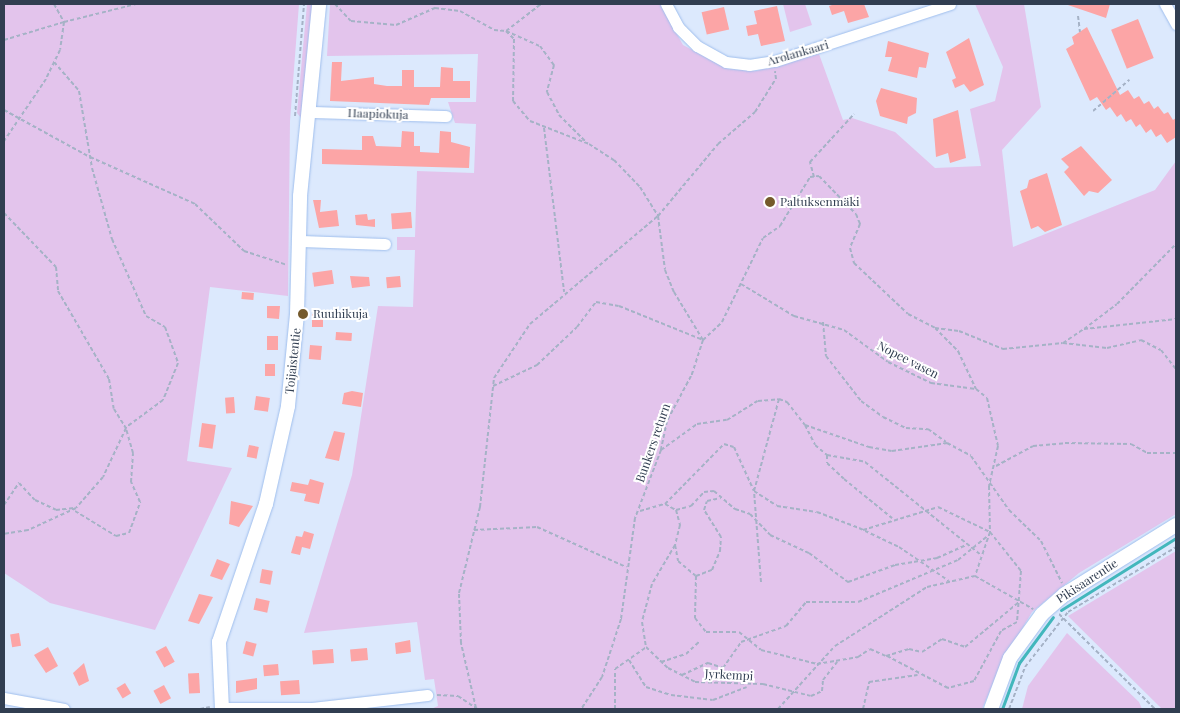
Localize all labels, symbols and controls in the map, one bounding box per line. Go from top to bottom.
street label: Arolankaari [766,37,830,69]
street label: Haapiokuja [347,106,409,122]
place label: Paltuksenmäki [780,195,860,209]
marker: Paltuksenmäki [764,196,776,208]
place label: Ruuhikuja [313,307,368,321]
marker: Ruuhikuja [297,308,309,320]
street label: Toijaistentie [282,327,304,395]
street label: Nopee vasen [875,338,941,382]
street label: Bunkers return [633,402,673,484]
street label: Pikisaarentie [1054,556,1120,606]
street label: Jyrkempi [704,667,754,683]

